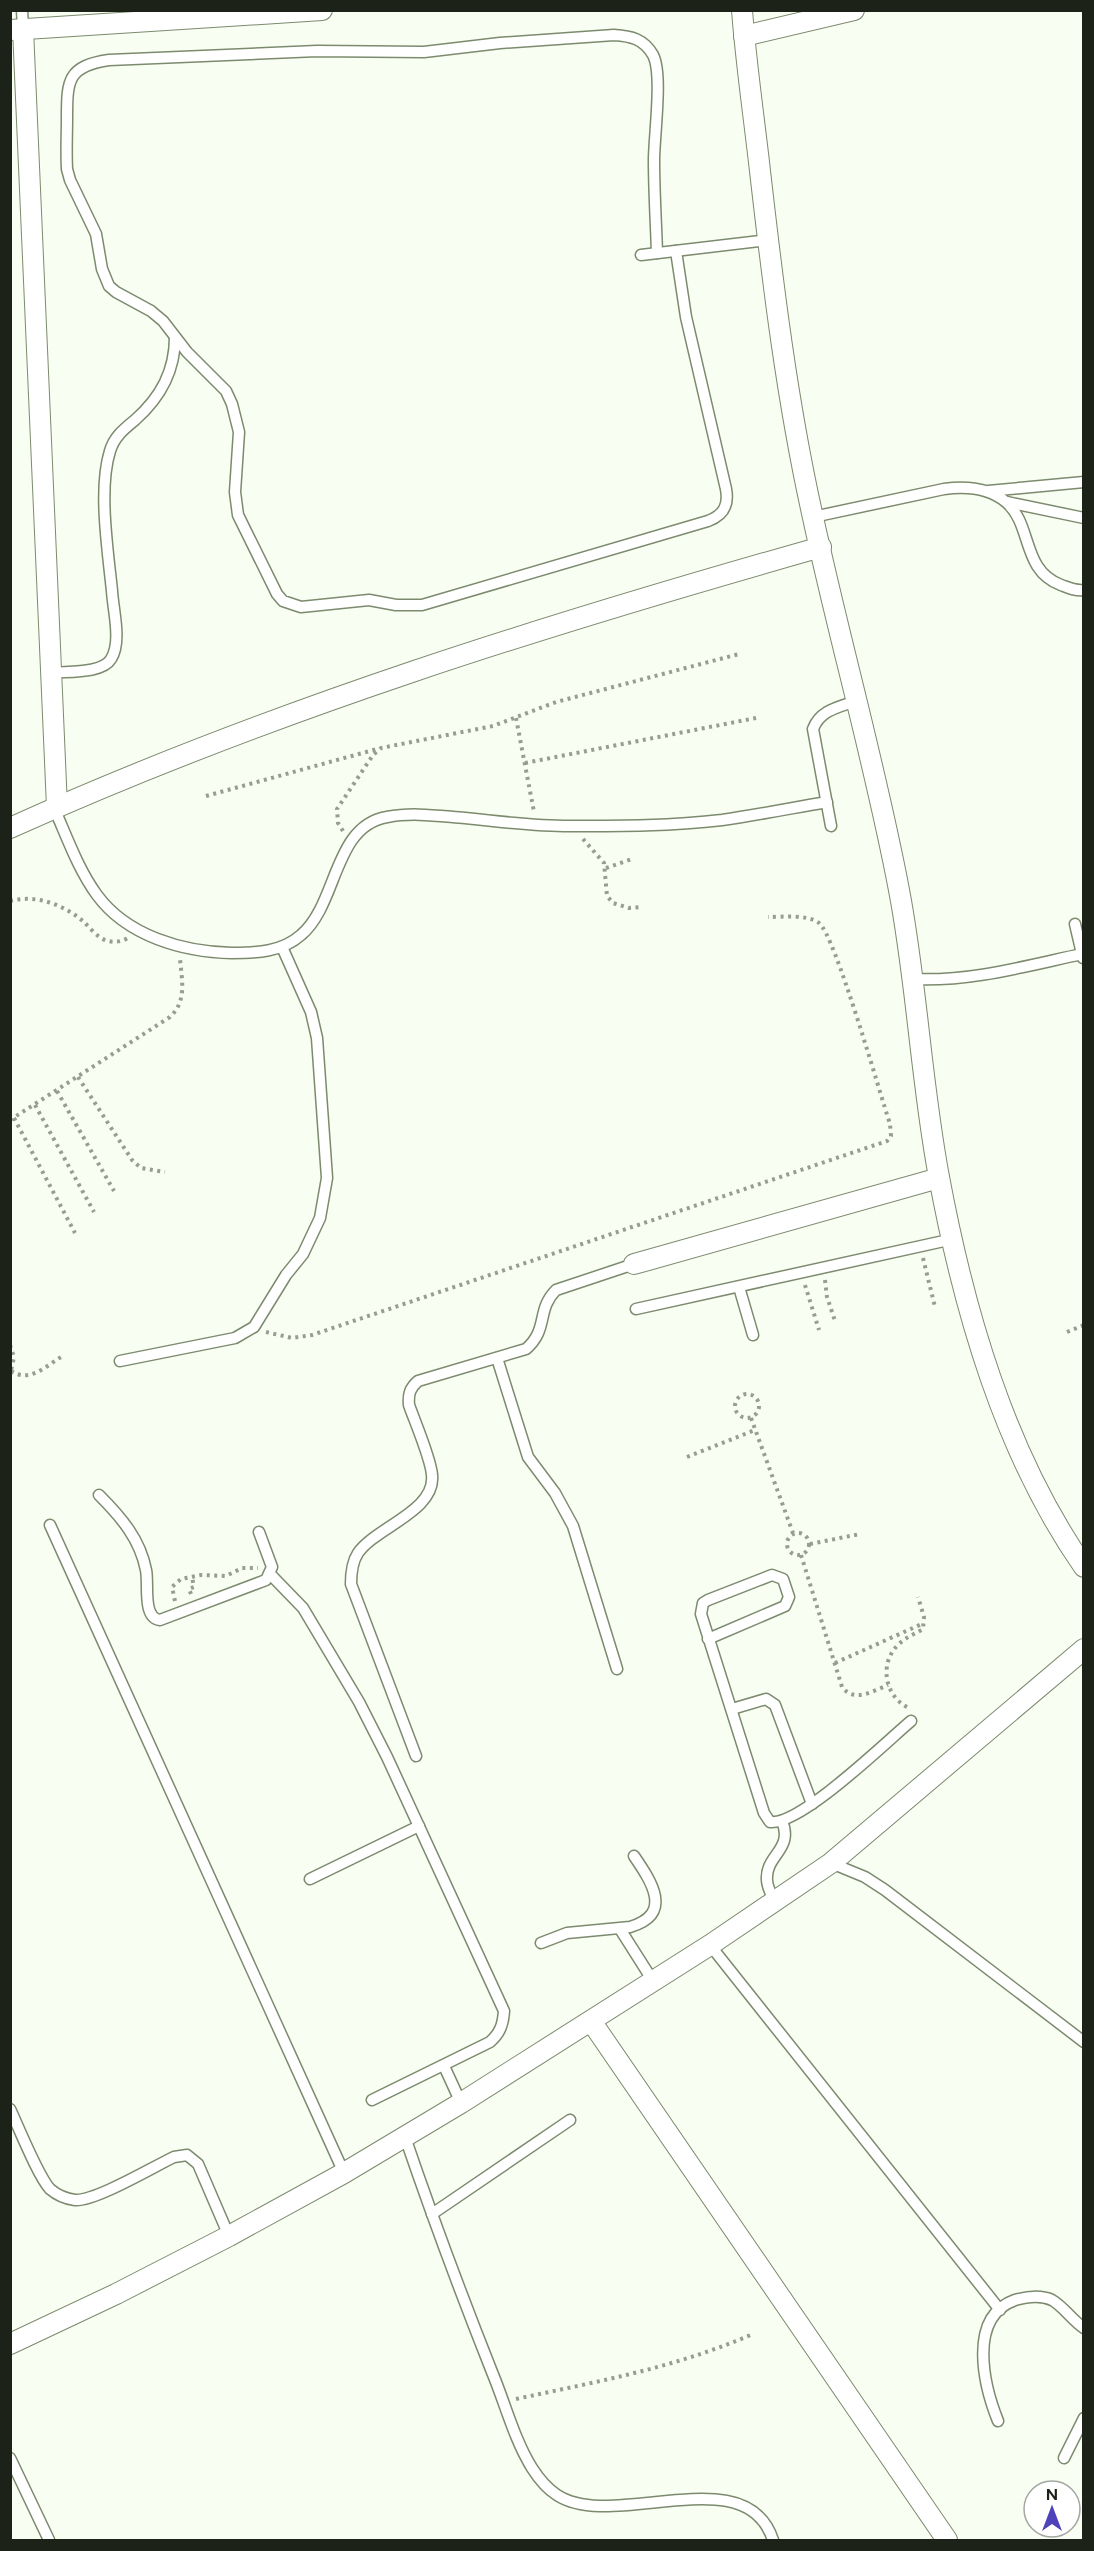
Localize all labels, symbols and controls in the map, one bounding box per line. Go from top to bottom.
north arrow [1022,2479,1082,2539]
text: N [1046,2485,1058,2504]

